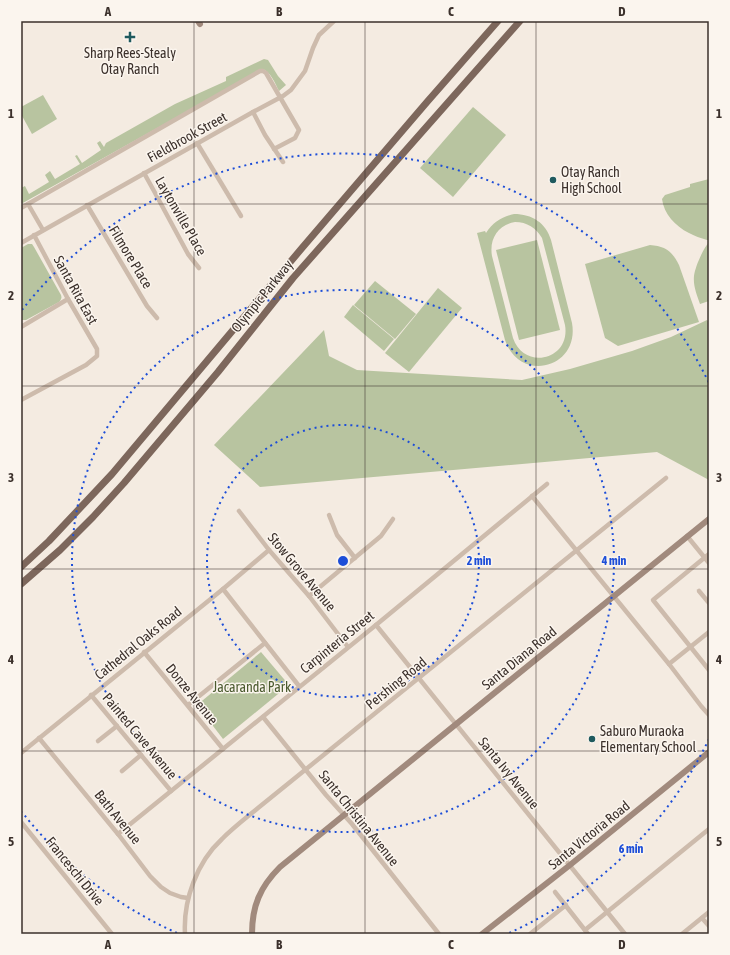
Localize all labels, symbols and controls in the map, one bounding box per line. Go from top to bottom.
text: A [104,4,112,19]
text: B [276,4,283,19]
text: C [448,4,454,19]
text: D [618,4,626,19]
marker: Sharp Rees-Stealy Otay Ranch [124,31,136,43]
place label: Sharp Rees-Stealy Otay Ranch [84,45,176,77]
text: 1 [8,106,14,121]
text: 1 [716,106,722,121]
street label: Fieldbrook Street [145,109,229,165]
place label: Otay Ranch High School [561,164,622,196]
street label: Laytonville Place [152,174,210,258]
marker: Otay Ranch High School [548,175,558,185]
street label: Filmore Place [106,223,156,291]
street label: Santa Rita East [51,253,101,327]
street label: Olympic Parkway [228,256,296,335]
text: 2 [8,288,14,303]
text: 2 [716,288,722,303]
text: 3 [8,470,14,485]
text: 3 [716,470,722,485]
street label: Stow Grove Avenue [265,530,339,614]
centre of rings [336,554,350,568]
text: 2 min [467,554,491,568]
text: 4 min [601,554,626,568]
street label: Cathedral Oaks Road [91,603,185,683]
street label: Carpinteria Street [297,607,377,677]
street label: Santa Diana Road [479,623,559,693]
text: 4 [7,652,14,667]
text: 4 [715,652,722,667]
street label: Pershing Road [362,654,430,712]
street label: Donze Avenue [163,661,221,727]
park label: Jacaranda Park [213,679,291,695]
street label: Painted Cave Avenue [99,690,181,782]
place label: Saburo Muraoka Elementary School [600,723,696,755]
street label: Santa Ivy Avenue [475,734,543,812]
marker: Saburo Muraoka Elementary School [587,734,597,744]
street label: Santa Christina Avenue [316,767,402,869]
street label: Bath Avenue [91,787,145,847]
street label: Santa Victoria Road [545,797,633,873]
text: 5 [8,834,14,849]
street label: Franceschi Drive [43,834,107,908]
text: 5 [716,834,722,849]
text: 6 min [619,842,643,856]
text: A [104,937,112,952]
text: B [276,937,283,952]
text: C [448,937,454,952]
text: D [618,937,626,952]

